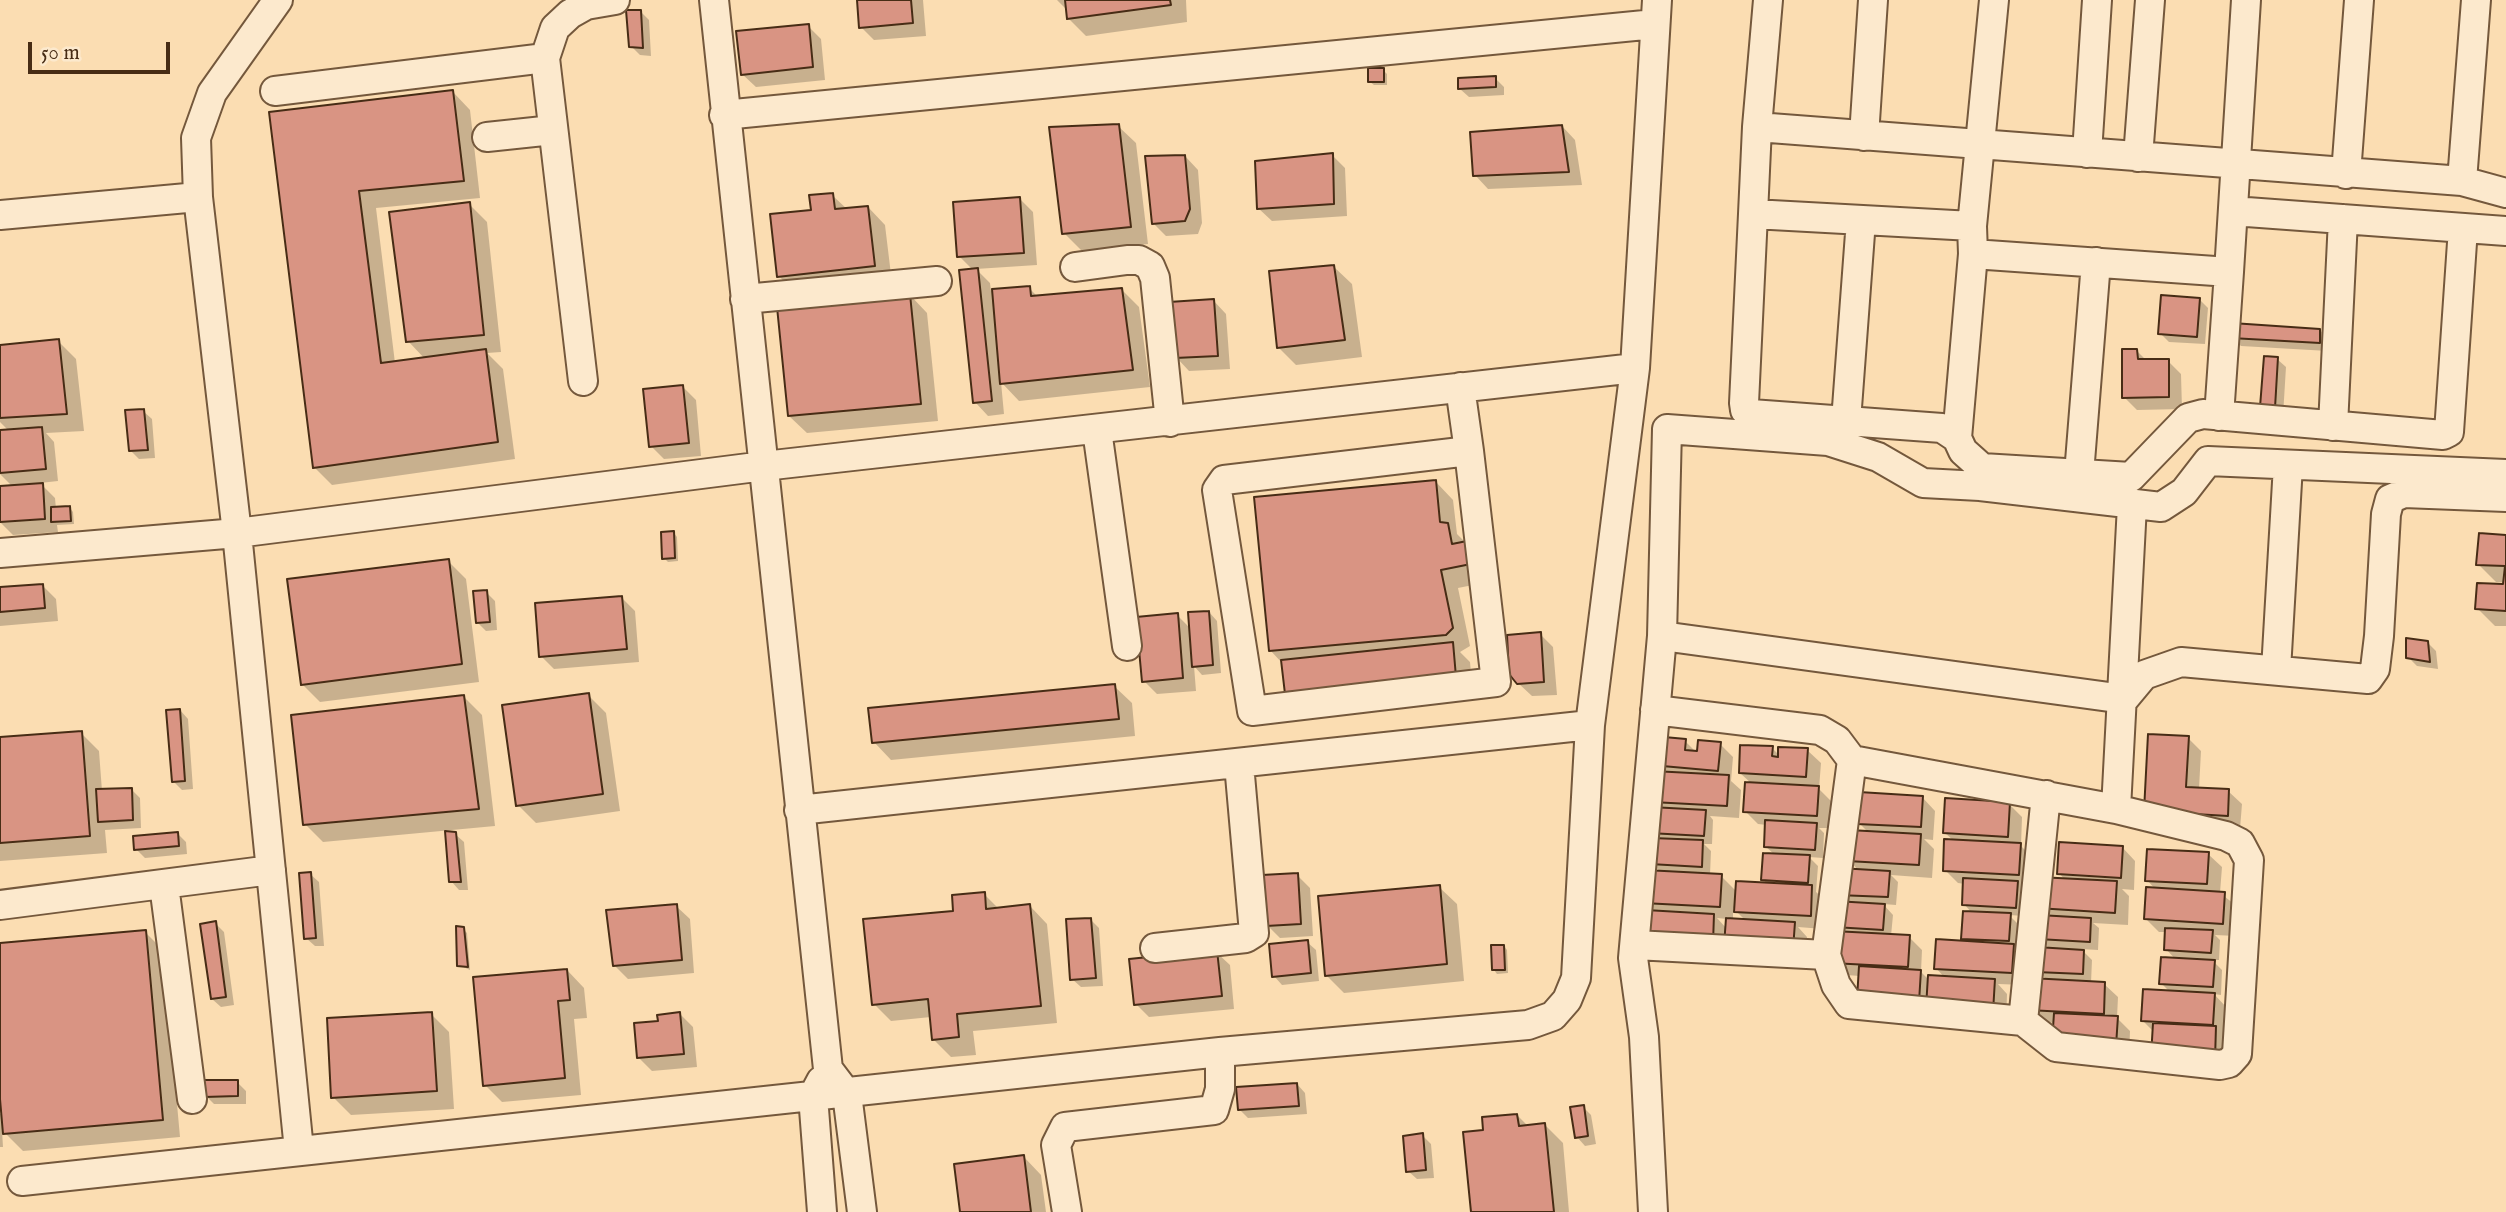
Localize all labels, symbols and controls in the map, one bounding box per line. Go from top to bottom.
scale bar [32,28,173,72]
text: 50 m [41,40,80,67]

